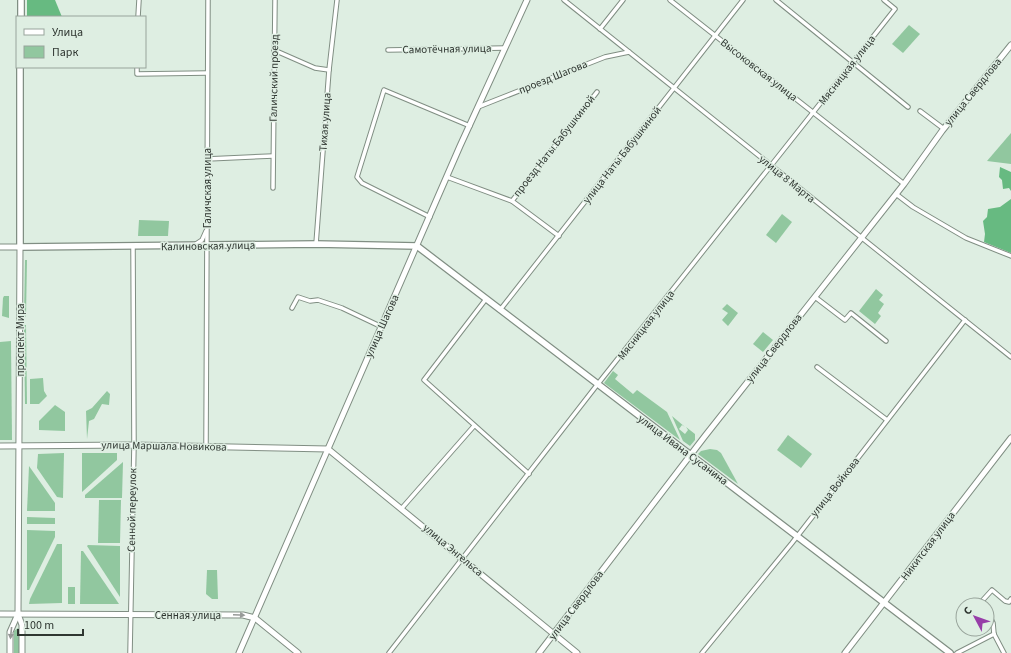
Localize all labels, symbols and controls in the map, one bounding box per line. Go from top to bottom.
legend [16,16,146,68]
text: Улица [52,24,83,41]
street label: Мясницкая улица [815,32,879,108]
street label: Галичский проезд [266,34,282,122]
street label: Высоковская улица [717,35,801,105]
street label: Самотёчная улица [402,41,492,57]
text: Парк [52,44,78,61]
street label: улица Свердлова [941,55,1005,129]
street label: проезд Шагова [516,56,590,98]
street label: Тихая улица [315,92,335,152]
street label: проезд Наты Бабушкиной [510,92,598,200]
street label: улица Наты Бабушкиной [579,103,665,207]
street label: Галичская улица [200,148,215,228]
street label: улица 8 Марта [756,152,818,206]
street label: Калиновская улица [161,238,255,254]
street label: Мясницкая улица [614,287,678,363]
street label: улица Шагова [361,292,403,360]
street label: проспект Мира [13,304,28,376]
street label: улица Свердлова [742,311,806,385]
street label: улица Ивана Сусанина [635,411,731,489]
street label: улица Маршала Новикова [101,437,227,455]
street label: улица Войкова [807,454,863,520]
street label: Сенной переулок [124,467,140,552]
street label: Никитская улица [897,509,959,583]
street label: улица Энгельса [420,520,486,580]
street label: улица Свердлова [545,567,607,643]
north arrow [955,597,995,637]
text: С [960,603,976,618]
street label: Сенная улица [155,608,221,623]
scale bar [18,611,83,637]
one-way arrow [232,612,245,619]
text: 100 m [24,617,54,634]
one-way arrow [7,627,14,639]

